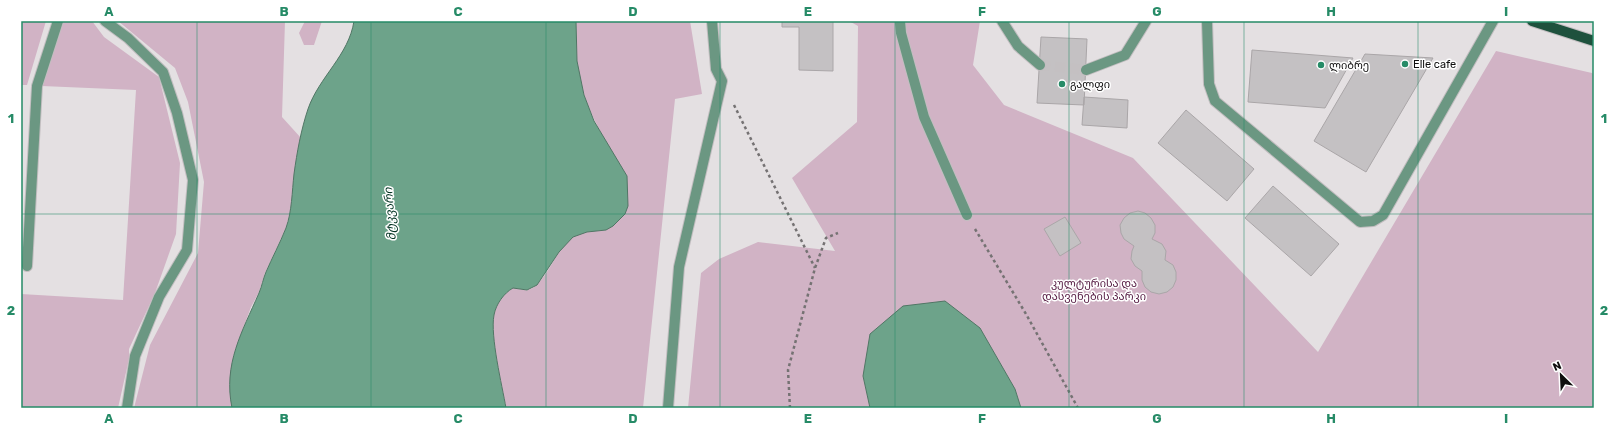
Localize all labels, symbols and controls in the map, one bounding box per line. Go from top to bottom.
text: A [104,4,114,19]
text: B [279,4,289,19]
text: C [453,4,463,19]
text: D [628,4,638,19]
text: E [804,4,812,19]
text: F [978,4,986,19]
text: G [1152,4,1162,19]
text: H [1326,4,1336,19]
text: I [1504,4,1508,19]
place label: Elle cafe [1413,58,1456,71]
place label: ლიბრე [1329,59,1369,72]
marker: Elle cafe [1400,59,1410,69]
marker: ლიბრე [1316,60,1326,70]
place label: გალფი [1070,78,1110,91]
marker: გალფი [1057,79,1067,89]
text: 1 [8,111,14,126]
text: 1 [1601,111,1607,126]
water label: მტკვარი [381,186,399,241]
park label: კულტურისა და დასვენების პარკი [1042,277,1146,303]
text: 2 [7,303,15,318]
text: 2 [1600,303,1608,318]
north arrow [1541,355,1581,395]
text: N [1551,359,1563,374]
text: A [104,411,114,426]
text: B [279,411,289,426]
text: C [453,411,463,426]
text: D [628,411,638,426]
text: E [804,411,812,426]
text: F [978,411,986,426]
text: G [1152,411,1162,426]
text: H [1326,411,1336,426]
text: I [1504,411,1508,426]

